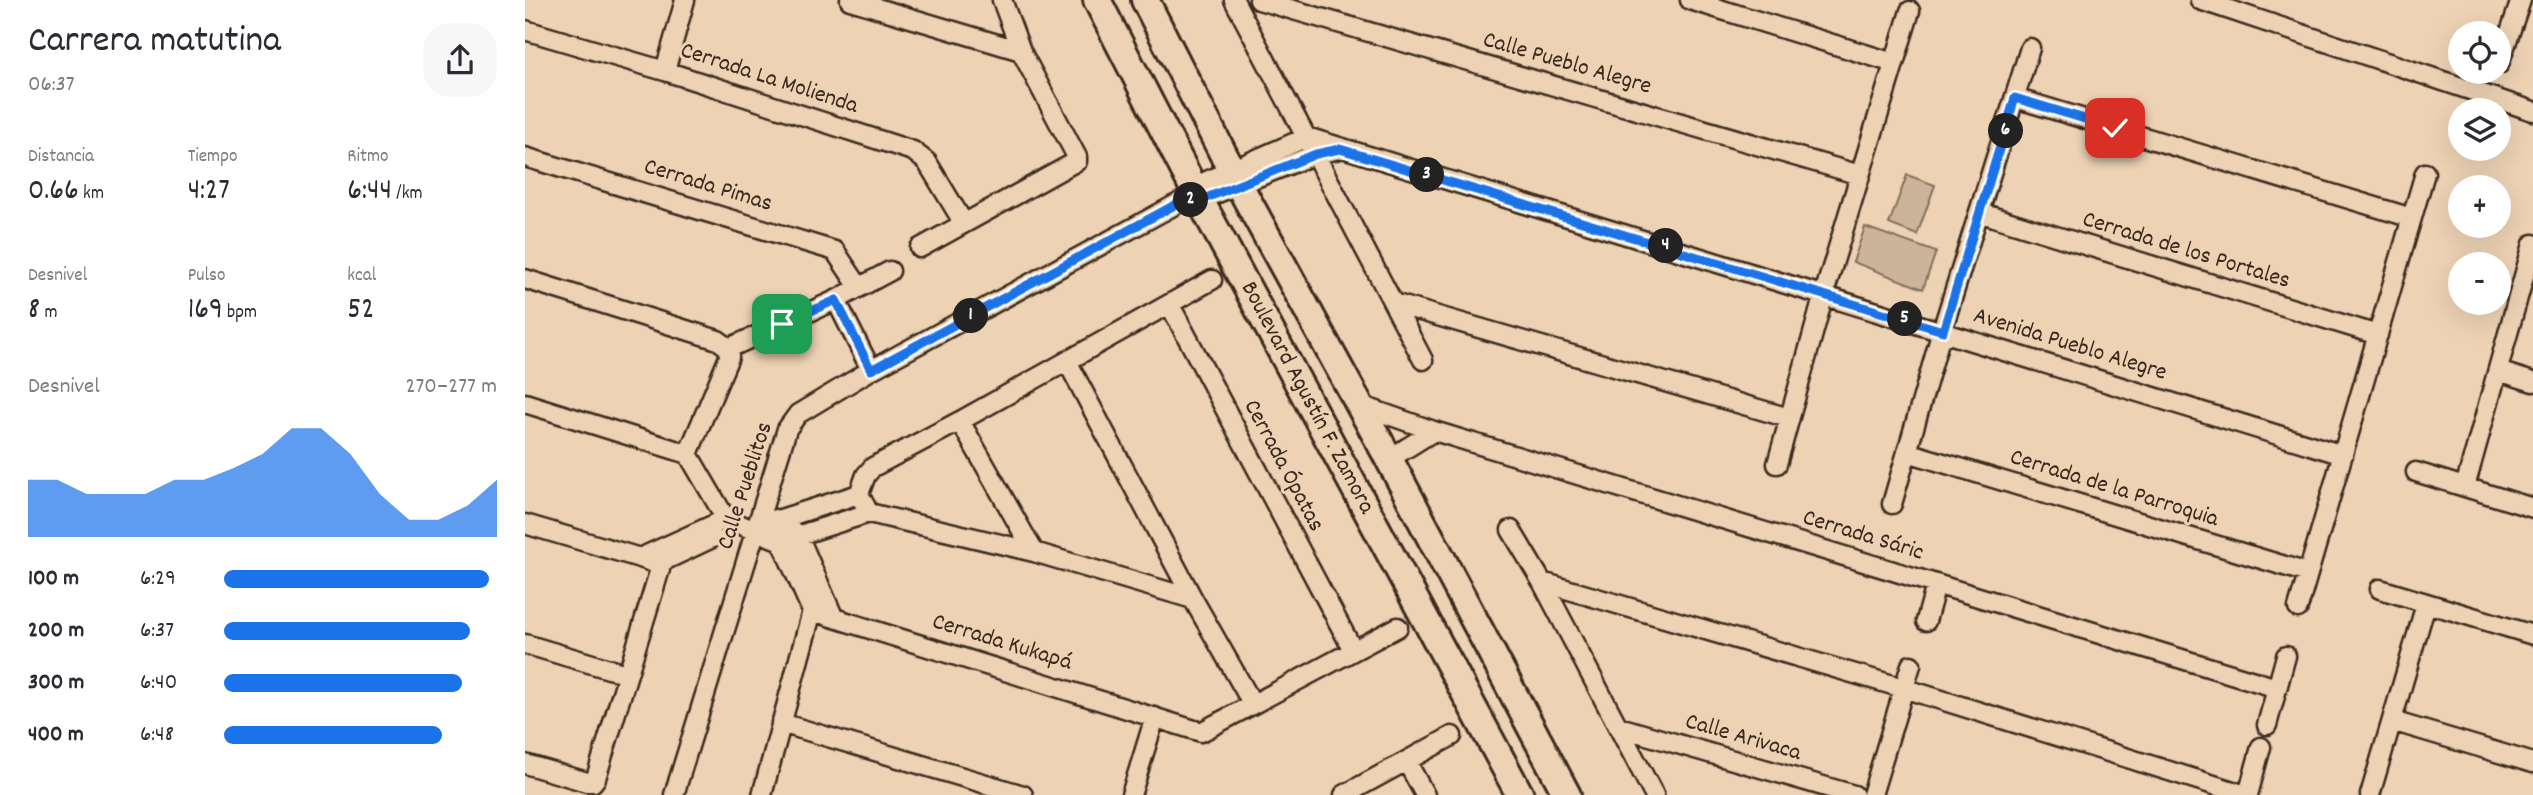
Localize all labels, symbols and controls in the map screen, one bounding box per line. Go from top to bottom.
text: Carrera matutina [28,15,281,70]
map controls [2448,21,2511,315]
button: locate [2448,21,2511,84]
button: share [423,23,497,97]
street label: Calle Pueblo Alegre [1479,24,1655,104]
street label: Cerrada La Molienda [676,34,863,124]
text: 06:37 [28,69,75,102]
pin [2085,98,2145,158]
button: layers [2448,98,2511,161]
icon: check [2096,109,2134,147]
pin: 6 [1989,114,2023,148]
text: 6 [2001,117,2010,144]
text: Distancia [28,144,94,171]
text: Tiempo [188,144,237,171]
text: Ritmo [347,144,389,171]
street label: Cerrada Pimas [640,150,776,222]
pin: 3 [1409,158,1445,192]
text: 3 [1422,161,1431,188]
text: 0.66 [28,171,79,214]
text: 4:27 [188,171,230,214]
text: 6:44 [347,171,392,214]
button: + [2448,175,2511,238]
text: km [79,181,104,208]
text: /km [392,181,423,208]
pin: 2 [1173,182,1209,218]
text: 2 [1186,186,1195,213]
street label: Cerrada de los Portales [2078,203,2294,299]
pin: 4 [1649,229,1683,264]
text: 4 [1662,232,1669,259]
button: − [2448,252,2511,315]
text: Desnivel [28,263,87,290]
text: Pulso [188,263,225,290]
text: kcal [347,263,376,290]
street label: Boulevard Agustín F. Zamora [1231,276,1383,521]
text: 8 [28,290,40,333]
text: 169 [188,290,223,333]
text: 52 [347,290,374,333]
pin [752,294,812,354]
pin: 1 [953,298,989,334]
street label: Avenida Pueblo Alegre [1969,299,2171,391]
text: m [40,300,57,327]
text: bpm [223,300,257,327]
text: 1 [968,302,973,329]
pin: 5 [1887,302,1923,336]
icon: arrive [763,305,801,343]
text: 5 [1900,305,1909,332]
text: Desnivel [28,371,100,404]
text: 270–277 m [405,371,497,404]
street label: Cerrada Ópatas [1234,394,1332,538]
street label: Calle Pueblitos [709,418,783,554]
street label: Cerrada de la Parroquia [2005,441,2223,537]
street label: Cerrada Sáric [1798,501,1928,571]
text: 100 m [28,563,79,596]
text: 6:29 [140,563,176,596]
street label: Cerrada Kukapá [928,606,1076,680]
text: 200 m [28,615,84,648]
text: 6:37 [140,615,174,648]
text: 300 m [28,667,84,700]
text: 6:40 [140,667,177,700]
street label: Calle Arivaca [1681,705,1806,771]
text: 400 m [28,719,84,752]
text: 6:48 [140,719,174,752]

